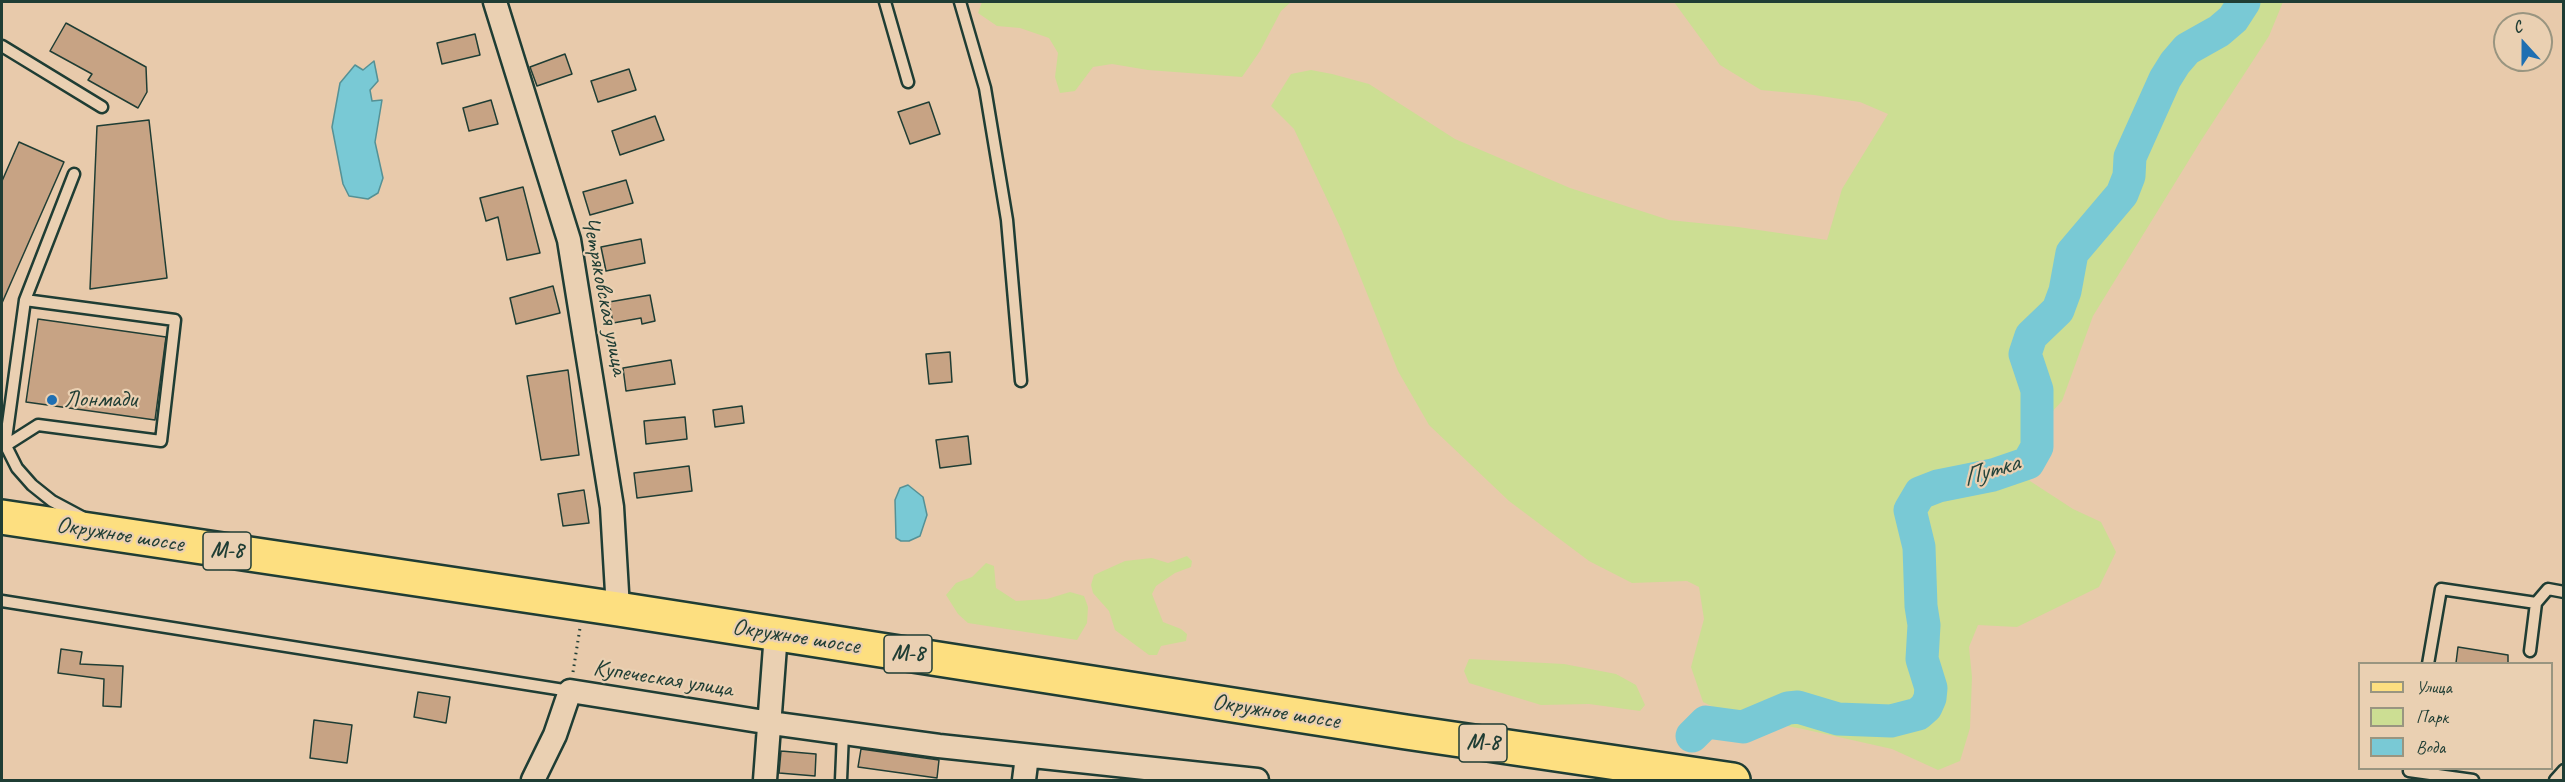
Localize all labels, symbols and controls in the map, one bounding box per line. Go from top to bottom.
north arrow [2493,12,2553,72]
text: С [2510,16,2525,38]
street label: Четряковская улица [575,214,633,378]
place label: Лонмади [64,386,137,414]
marker: Лонмади [45,393,59,407]
water label: Путка [1959,448,2023,494]
street label: Окружное шоссе [54,511,186,559]
road number: М-8 [203,532,251,570]
street label: Окружное шоссе [730,613,862,661]
road number: М-8 [884,635,932,673]
street label: Купеческая улица [591,654,735,704]
legend [2358,662,2553,770]
text: Улица [2416,676,2452,698]
street label: Окружное шоссе [1210,688,1342,736]
text: Парк [2416,706,2448,728]
road number: М-8 [1459,724,1507,762]
text: Вода [2416,736,2445,758]

